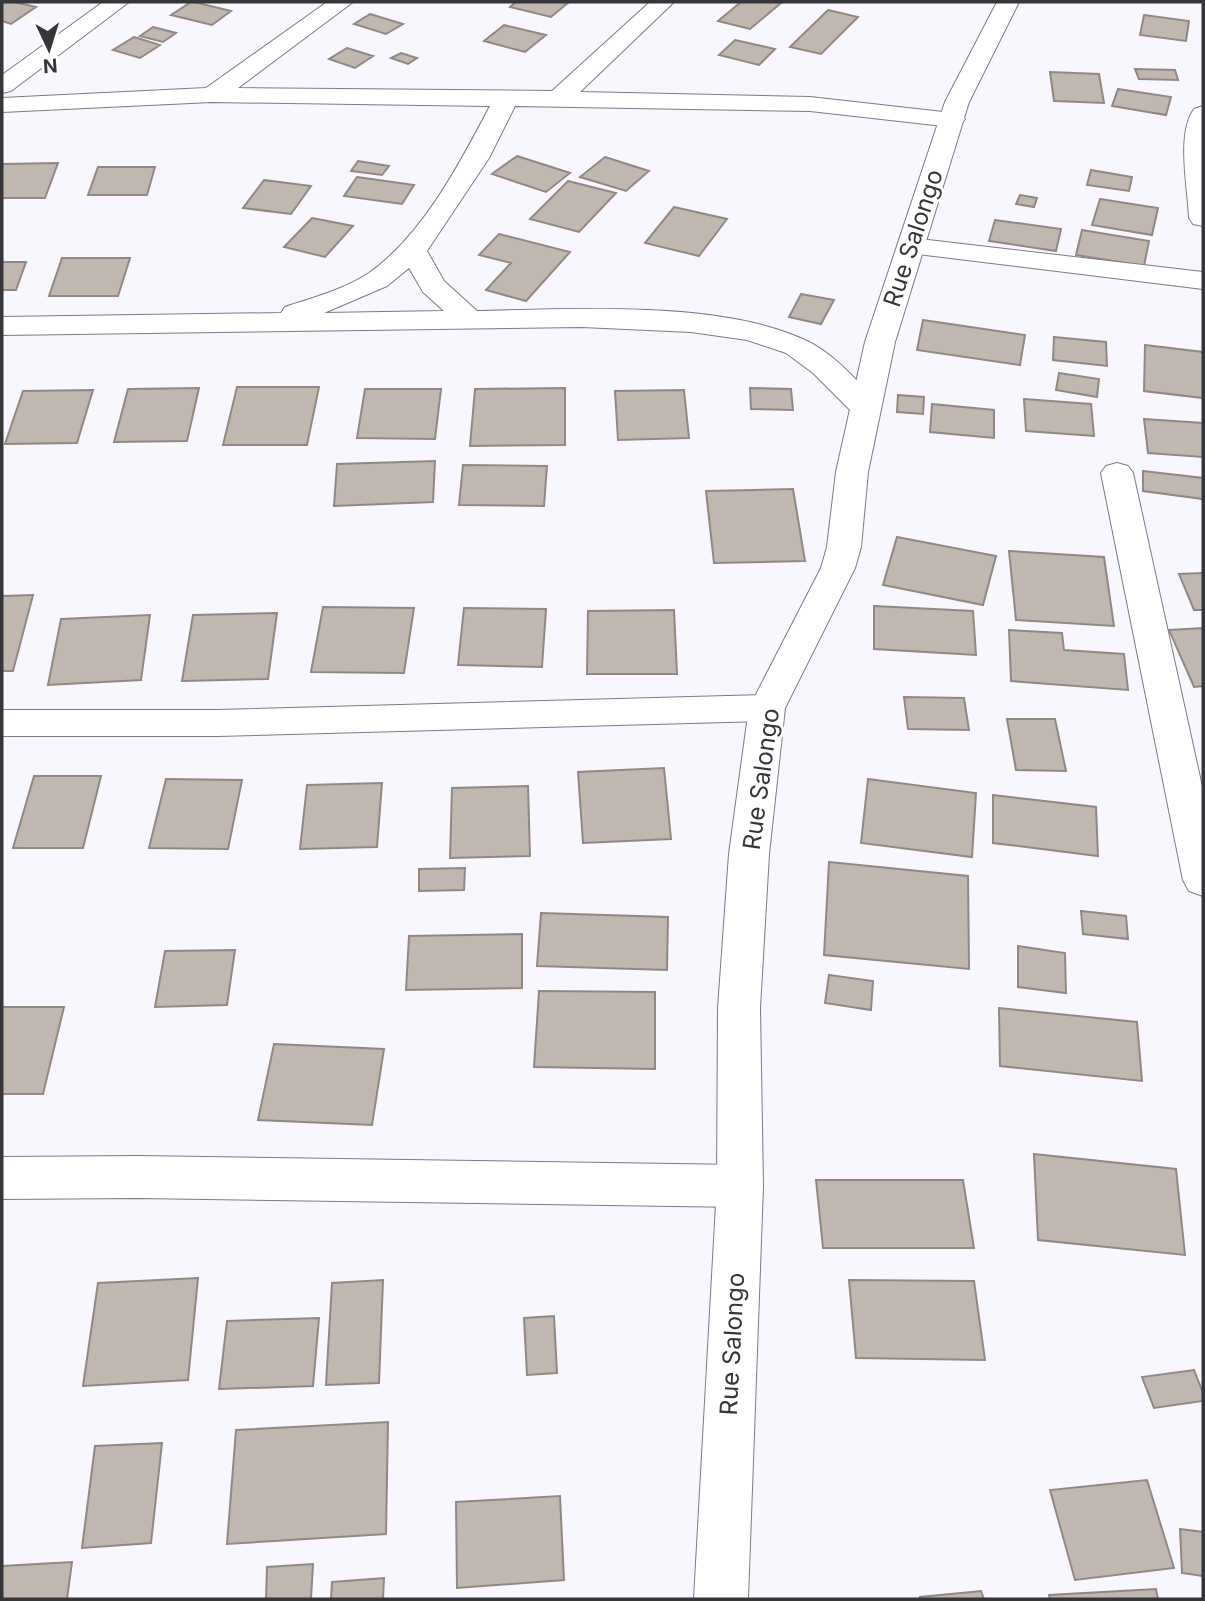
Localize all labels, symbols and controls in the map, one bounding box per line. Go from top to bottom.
north arrow [14,14,84,84]
text: N [42,53,58,77]
street label: Rue Salongo [877,166,949,310]
street label: Rue Salongo [737,706,785,852]
street label: Rue Salongo [714,1272,750,1416]

